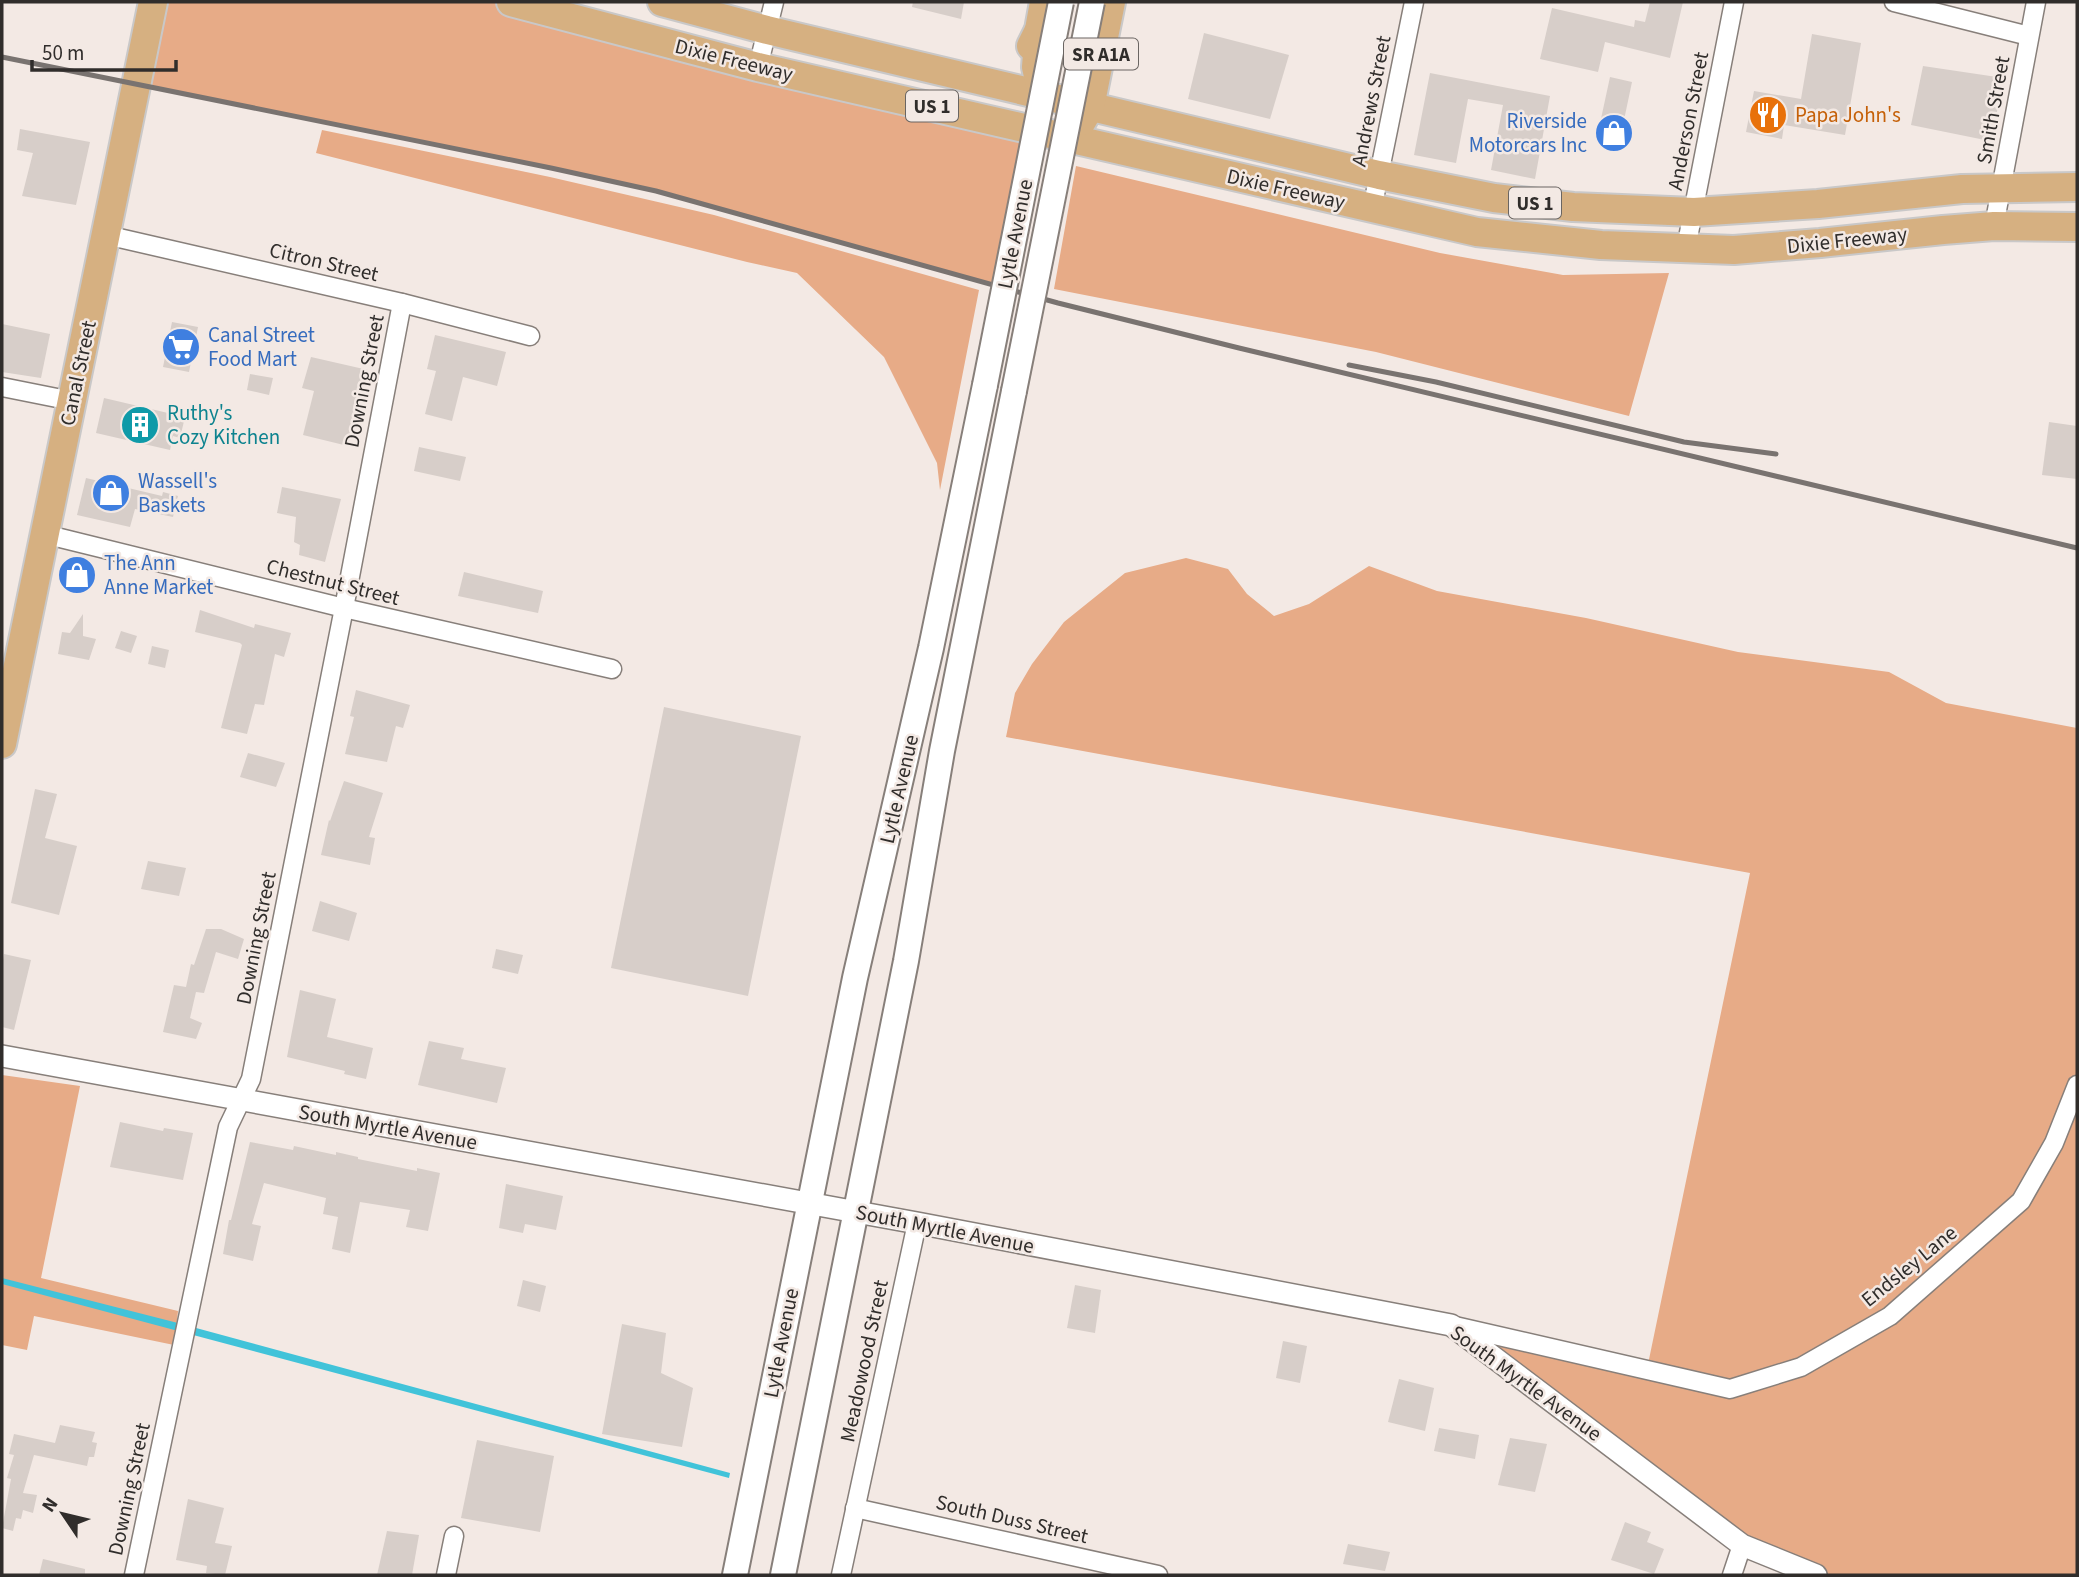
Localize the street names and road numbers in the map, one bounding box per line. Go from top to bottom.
street label: Dixie Freeway [672,31,796,89]
street label: Andrews Street [1344,33,1398,169]
road number: SR A1A [1064,38,1138,70]
street label: Anderson Street [1660,49,1716,193]
street label: Smith Street [1969,54,2017,166]
road number: US 1 [906,90,958,122]
street label: Dixie Freeway [1224,161,1348,217]
street label: Lytle Avenue [990,177,1040,291]
road number: US 1 [1509,188,1561,218]
street label: Dixie Freeway [1786,219,1909,261]
street label: Citron Street [267,235,381,289]
street label: Downing Street [336,312,392,450]
street label: Canal Street [52,318,104,428]
street label: Chestnut Street [263,551,403,613]
street label: Lytle Avenue [872,732,926,846]
street label: Downing Street [228,869,284,1007]
street label: South Myrtle Avenue [296,1097,480,1157]
street label: South Myrtle Avenue [853,1197,1037,1261]
street label: Endsley Lane [1855,1218,1963,1314]
street label: Meadowood Street [832,1277,896,1445]
street label: Lytle Avenue [756,1286,806,1400]
street label: South Myrtle Avenue [1444,1318,1608,1448]
street label: Downing Street [100,1420,158,1558]
street label: South Duss Street [933,1487,1091,1551]

